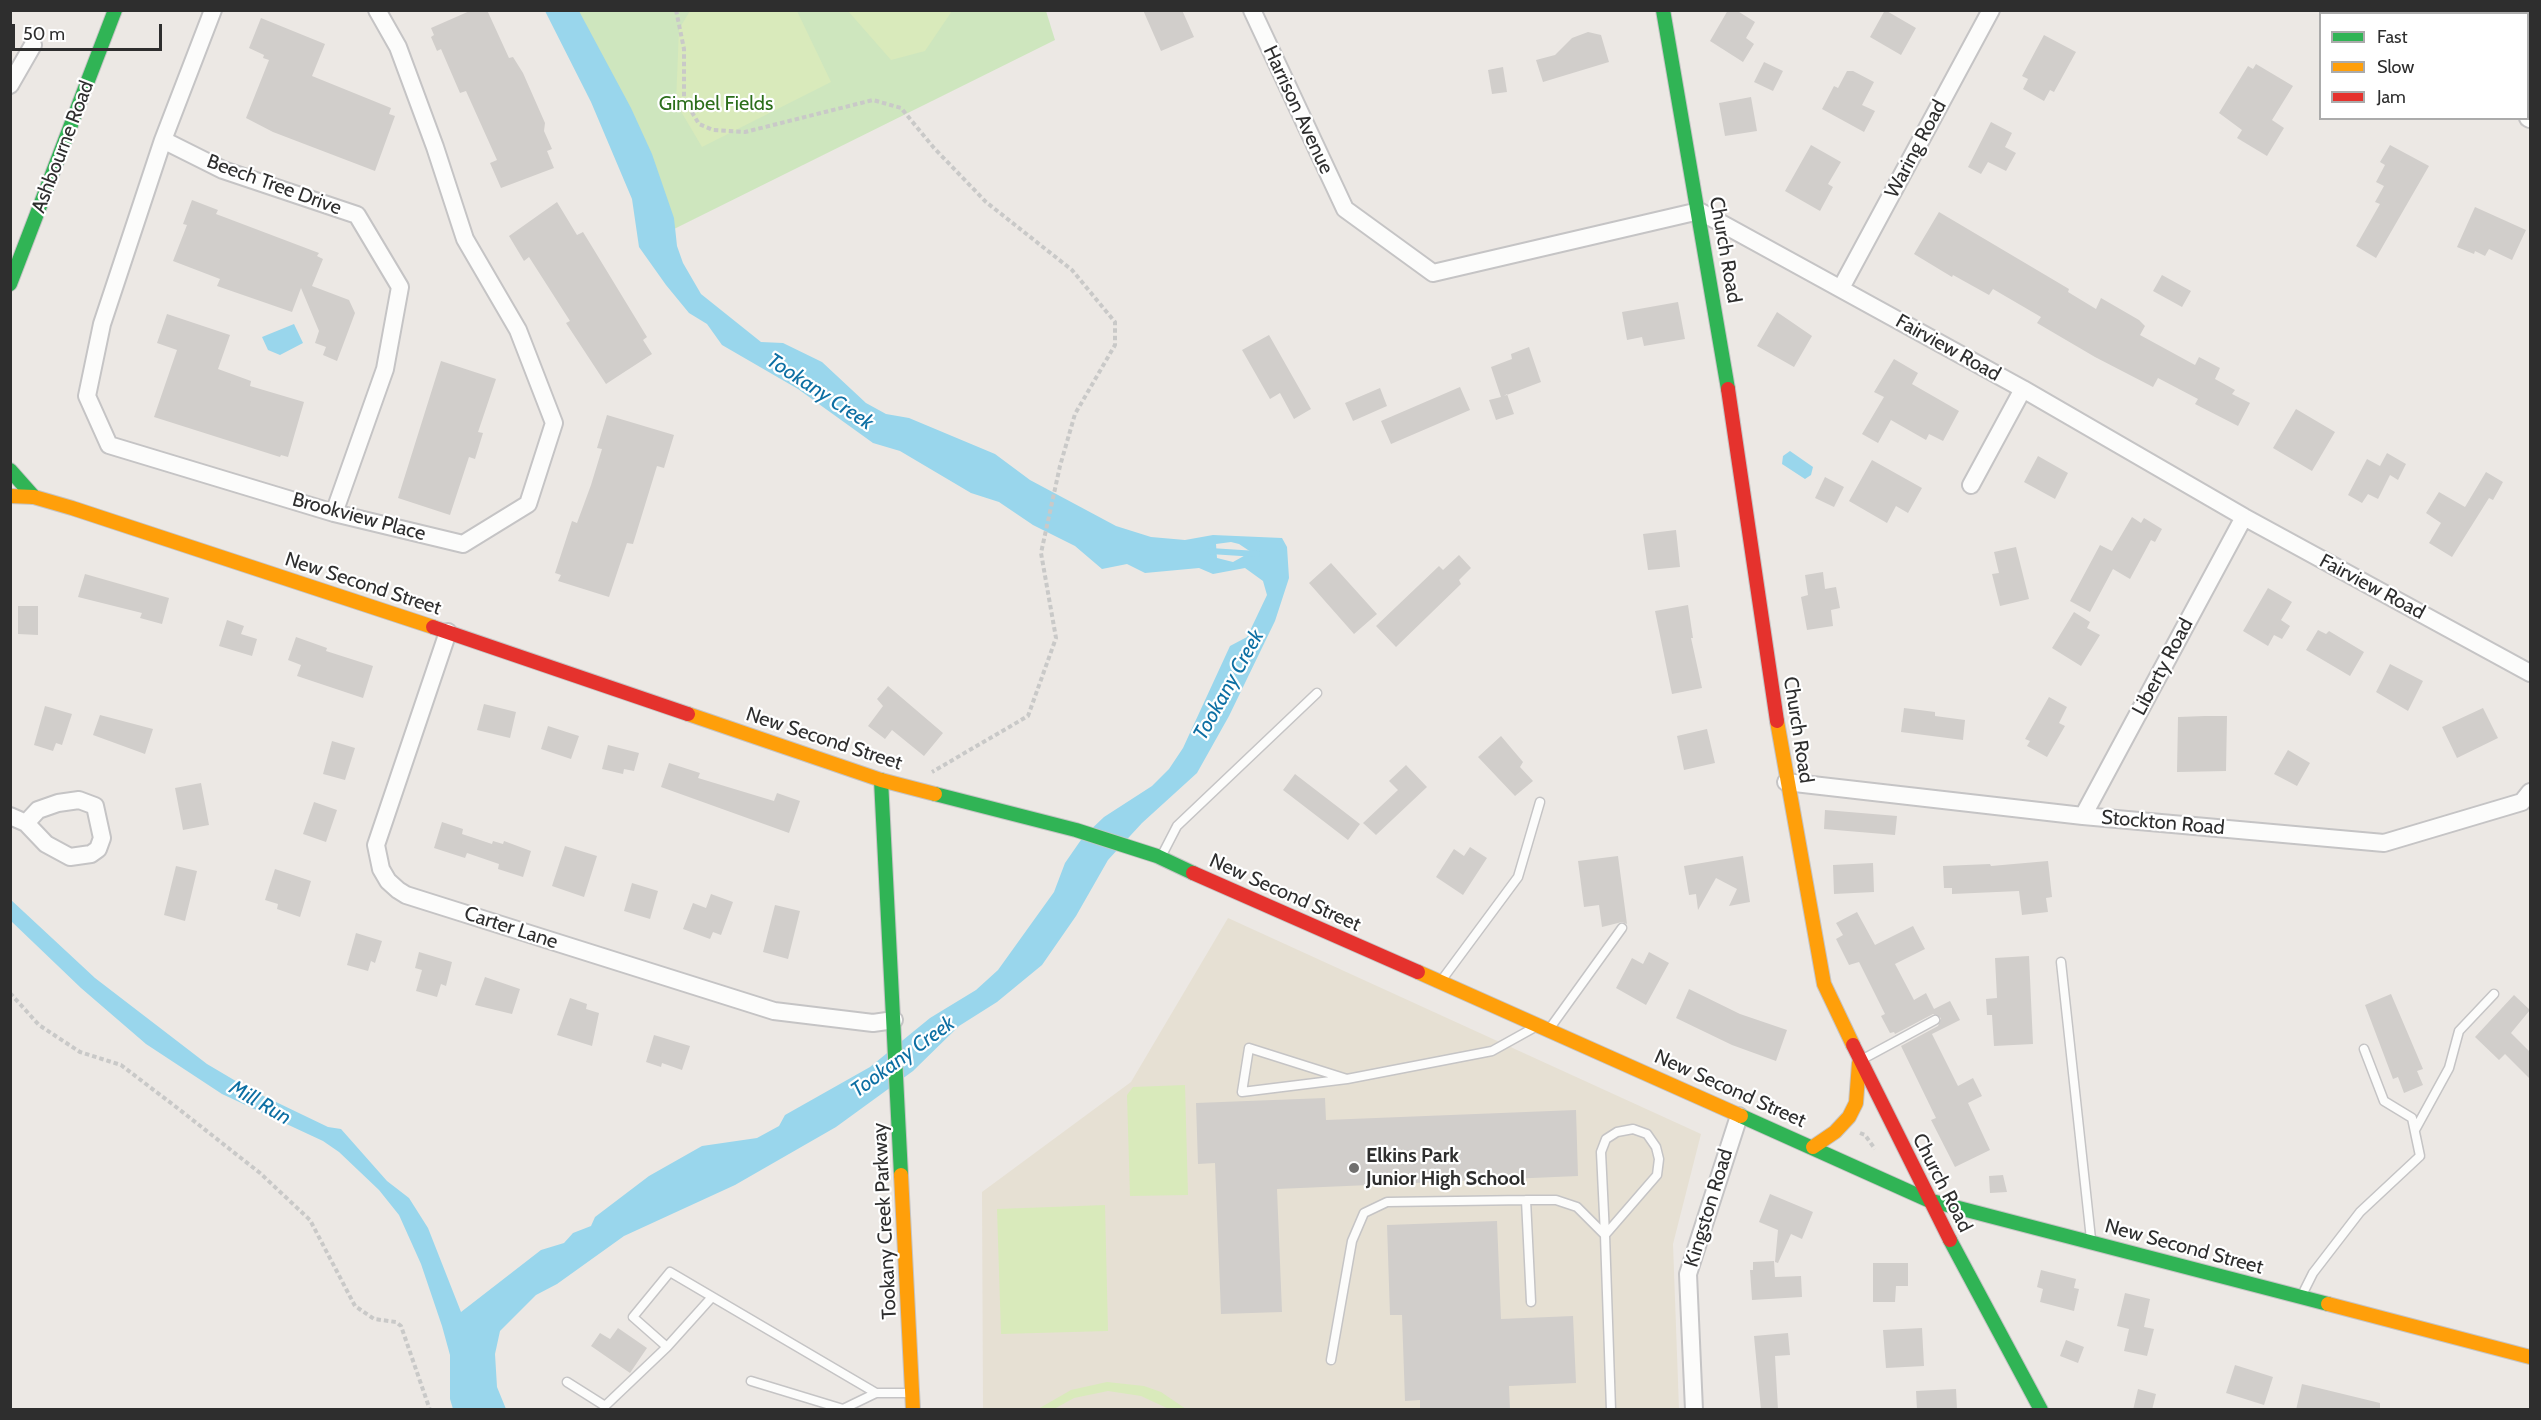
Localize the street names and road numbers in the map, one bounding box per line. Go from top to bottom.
street label: Harrison Avenue [1258,42,1338,178]
street label: Ashbourne Road [27,78,99,216]
street label: Waring Road [1880,96,1952,202]
street label: Beech Tree Drive [203,150,345,220]
street label: Church Road [1704,195,1746,305]
street label: Fairview Road [1891,309,2005,387]
street label: Brookview Place [290,488,428,546]
street label: New Second Street [282,547,444,621]
street label: Fairview Road [2315,549,2429,625]
street label: Liberty Road [2127,614,2199,720]
street label: Church Road [1778,675,1818,785]
street label: New Second Street [743,702,905,776]
street label: Stockton Road [2100,806,2226,840]
street label: New Second Street [1206,849,1364,937]
street label: Carter Lane [461,902,561,954]
street label: New Second Street [1651,1045,1809,1133]
street label: Tookany Creek Parkway [868,1122,902,1320]
street label: Church Road [1907,1130,1977,1236]
street label: Kingston Road [1680,1146,1738,1270]
street label: New Second Street [2102,1214,2266,1280]

